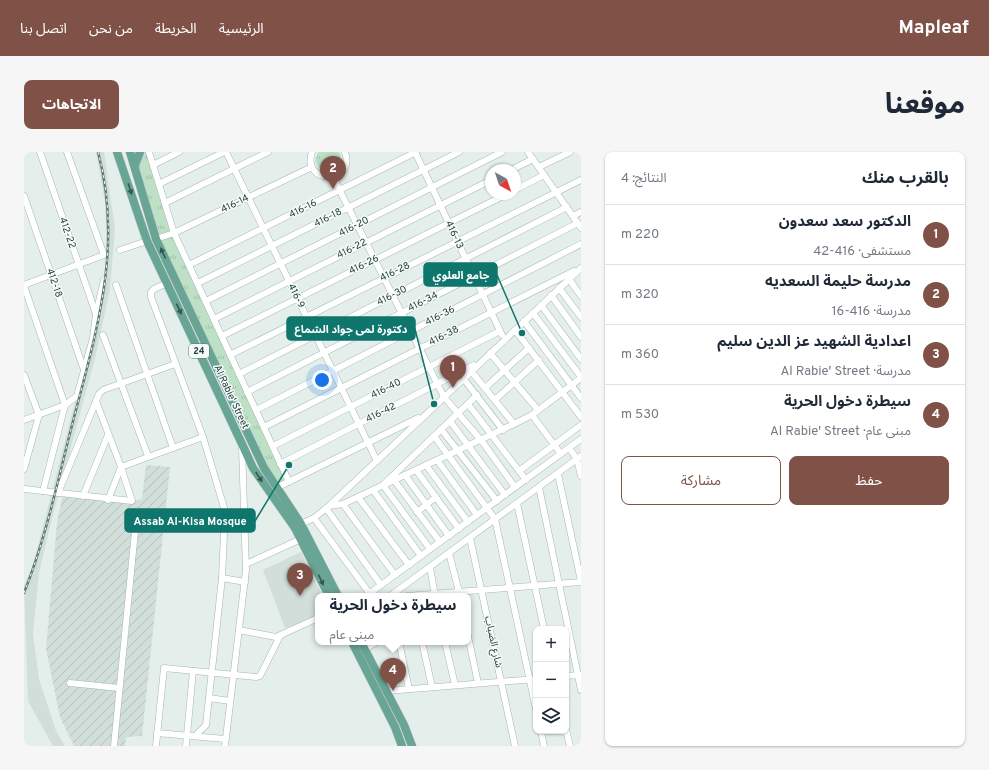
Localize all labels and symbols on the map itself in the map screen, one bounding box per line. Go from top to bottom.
pin: 2 [320,156,346,189]
north arrow [485,164,521,200]
one-way arrow [127,183,133,195]
street label: 416-14 [219,192,251,216]
street label: 416-16 [287,196,319,222]
street label: 416-18 [312,205,344,231]
street label: 416-20 [337,214,371,240]
street label: 412-22 [56,216,78,250]
street label: 416-13 [442,219,466,251]
street label: 416-22 [335,236,369,262]
one-way arrow [160,247,166,259]
street label: 416-26 [347,252,381,278]
street label: 416-28 [378,259,412,285]
callout: جامع العلوي [424,263,497,286]
street label: 412-18 [43,267,65,299]
text: جامع العلوي [433,269,489,285]
street label: 416-9 [284,282,308,311]
street label: 416-30 [375,283,409,309]
street label: 416-34 [406,289,440,315]
one-way arrow [176,303,182,315]
street label: 416-36 [423,303,457,329]
callout: دكتورة لمى جواد الشماع [287,317,415,340]
text: دكتورة لمى جواد الشماع [295,323,408,337]
street label: 416-38 [427,323,461,349]
road number: 24 [189,344,209,358]
pin: 1 [440,355,466,388]
street label: Al Rabie' Street [210,363,252,431]
your location [312,370,332,390]
street label: 416-40 [369,376,403,402]
street label: 416-42 [364,400,398,426]
one-way arrow [256,471,263,482]
callout: Assab Al-Kisa Mosque [125,509,255,532]
text: Assab Al-Kisa Mosque [133,515,247,529]
pin: 3 [287,563,313,596]
one-way arrow [318,574,325,586]
street label: شارع الضباب [481,615,505,669]
pin: 4 [380,658,406,691]

